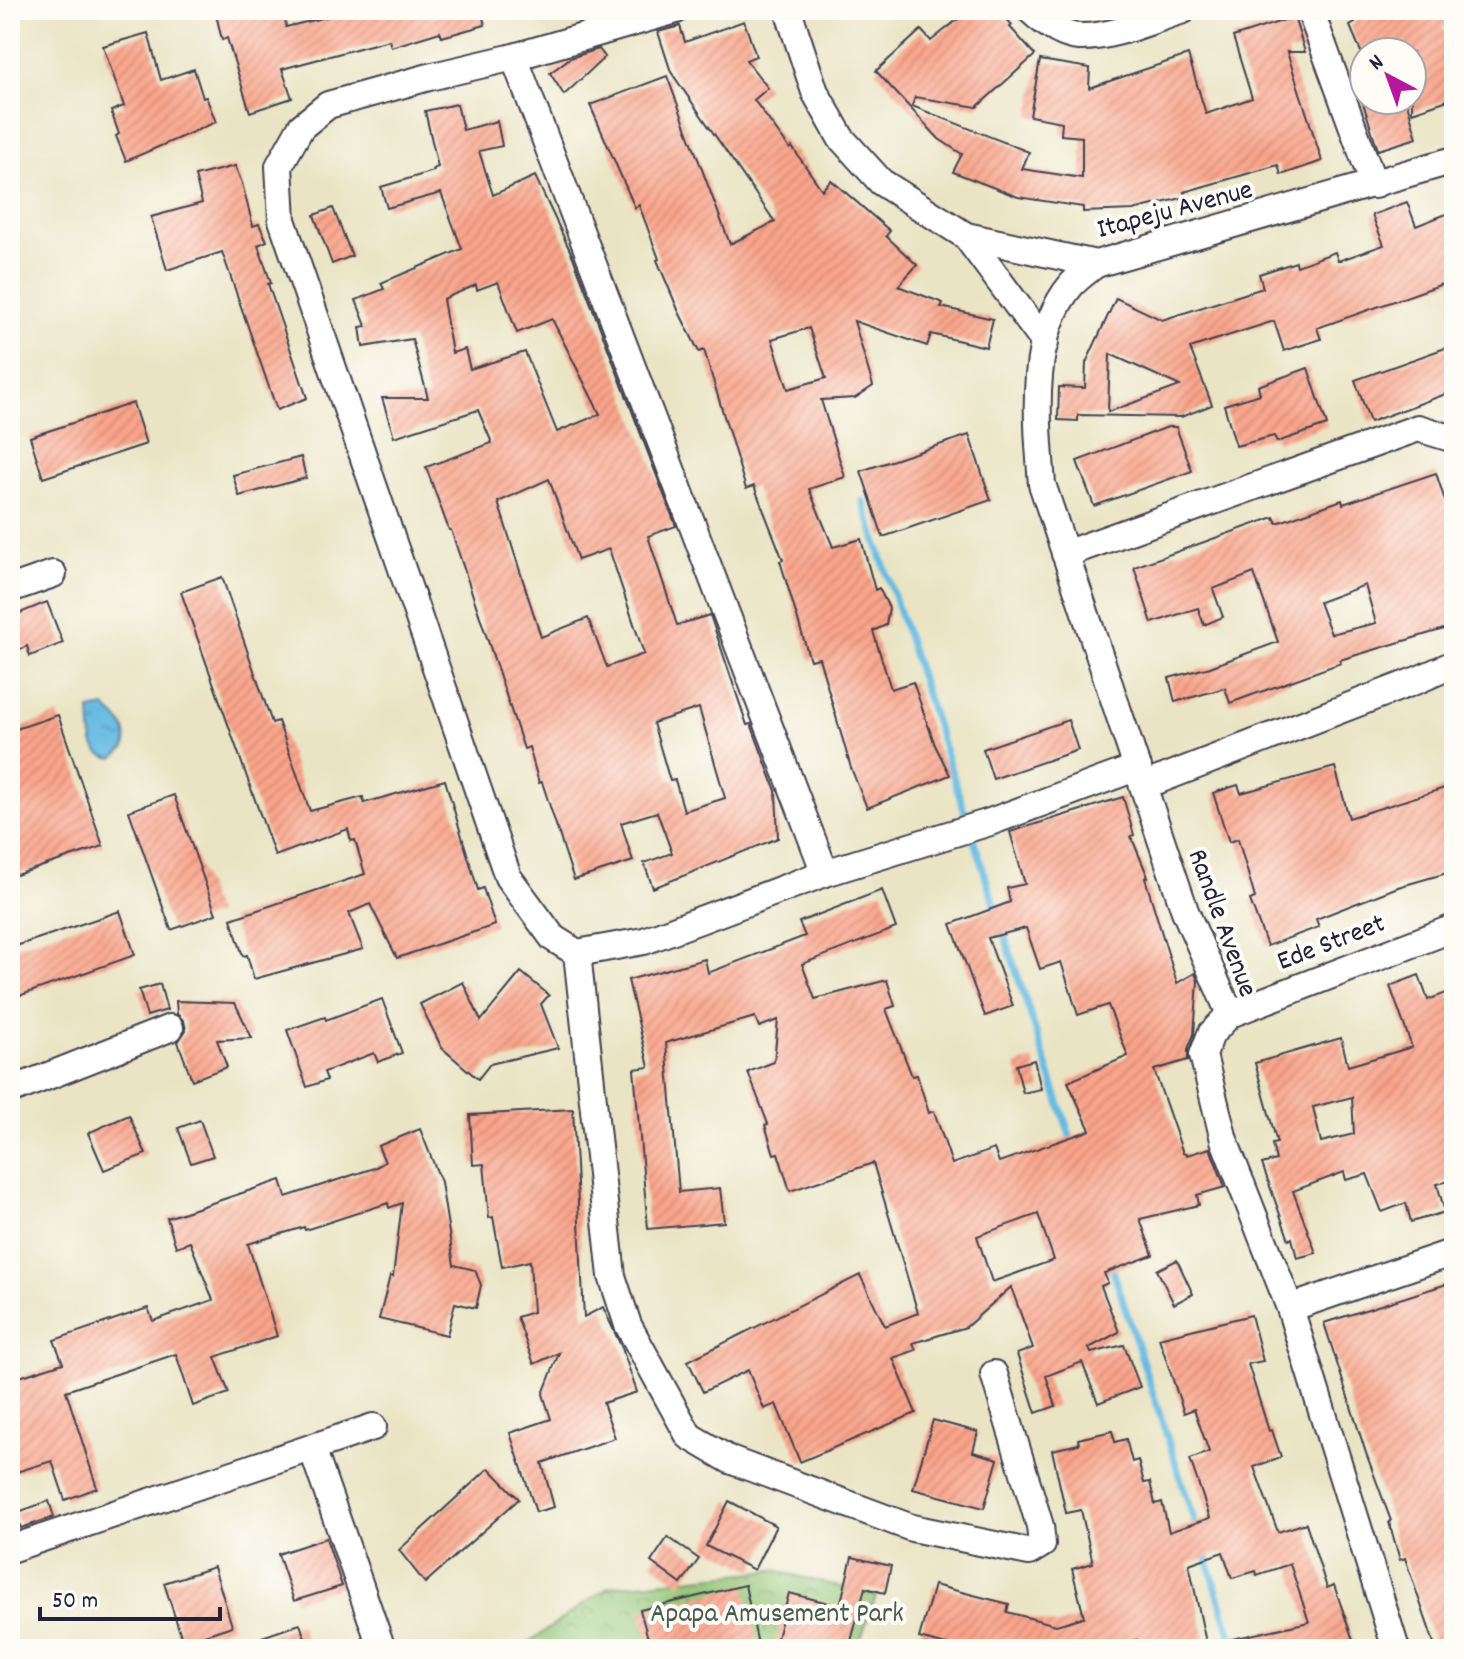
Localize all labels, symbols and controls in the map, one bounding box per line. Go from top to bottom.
north arrow [1348,36,1428,116]
text: N [1363,48,1392,79]
street label: Itapeju Avenue [1093,172,1258,252]
street label: Randle Avenue [1175,844,1266,1003]
street label: Ede Street [1272,906,1392,984]
scale bar [40,1571,220,1621]
text: 50 m [52,1585,98,1619]
park label: Apapa Amusement Park [650,1596,904,1636]

